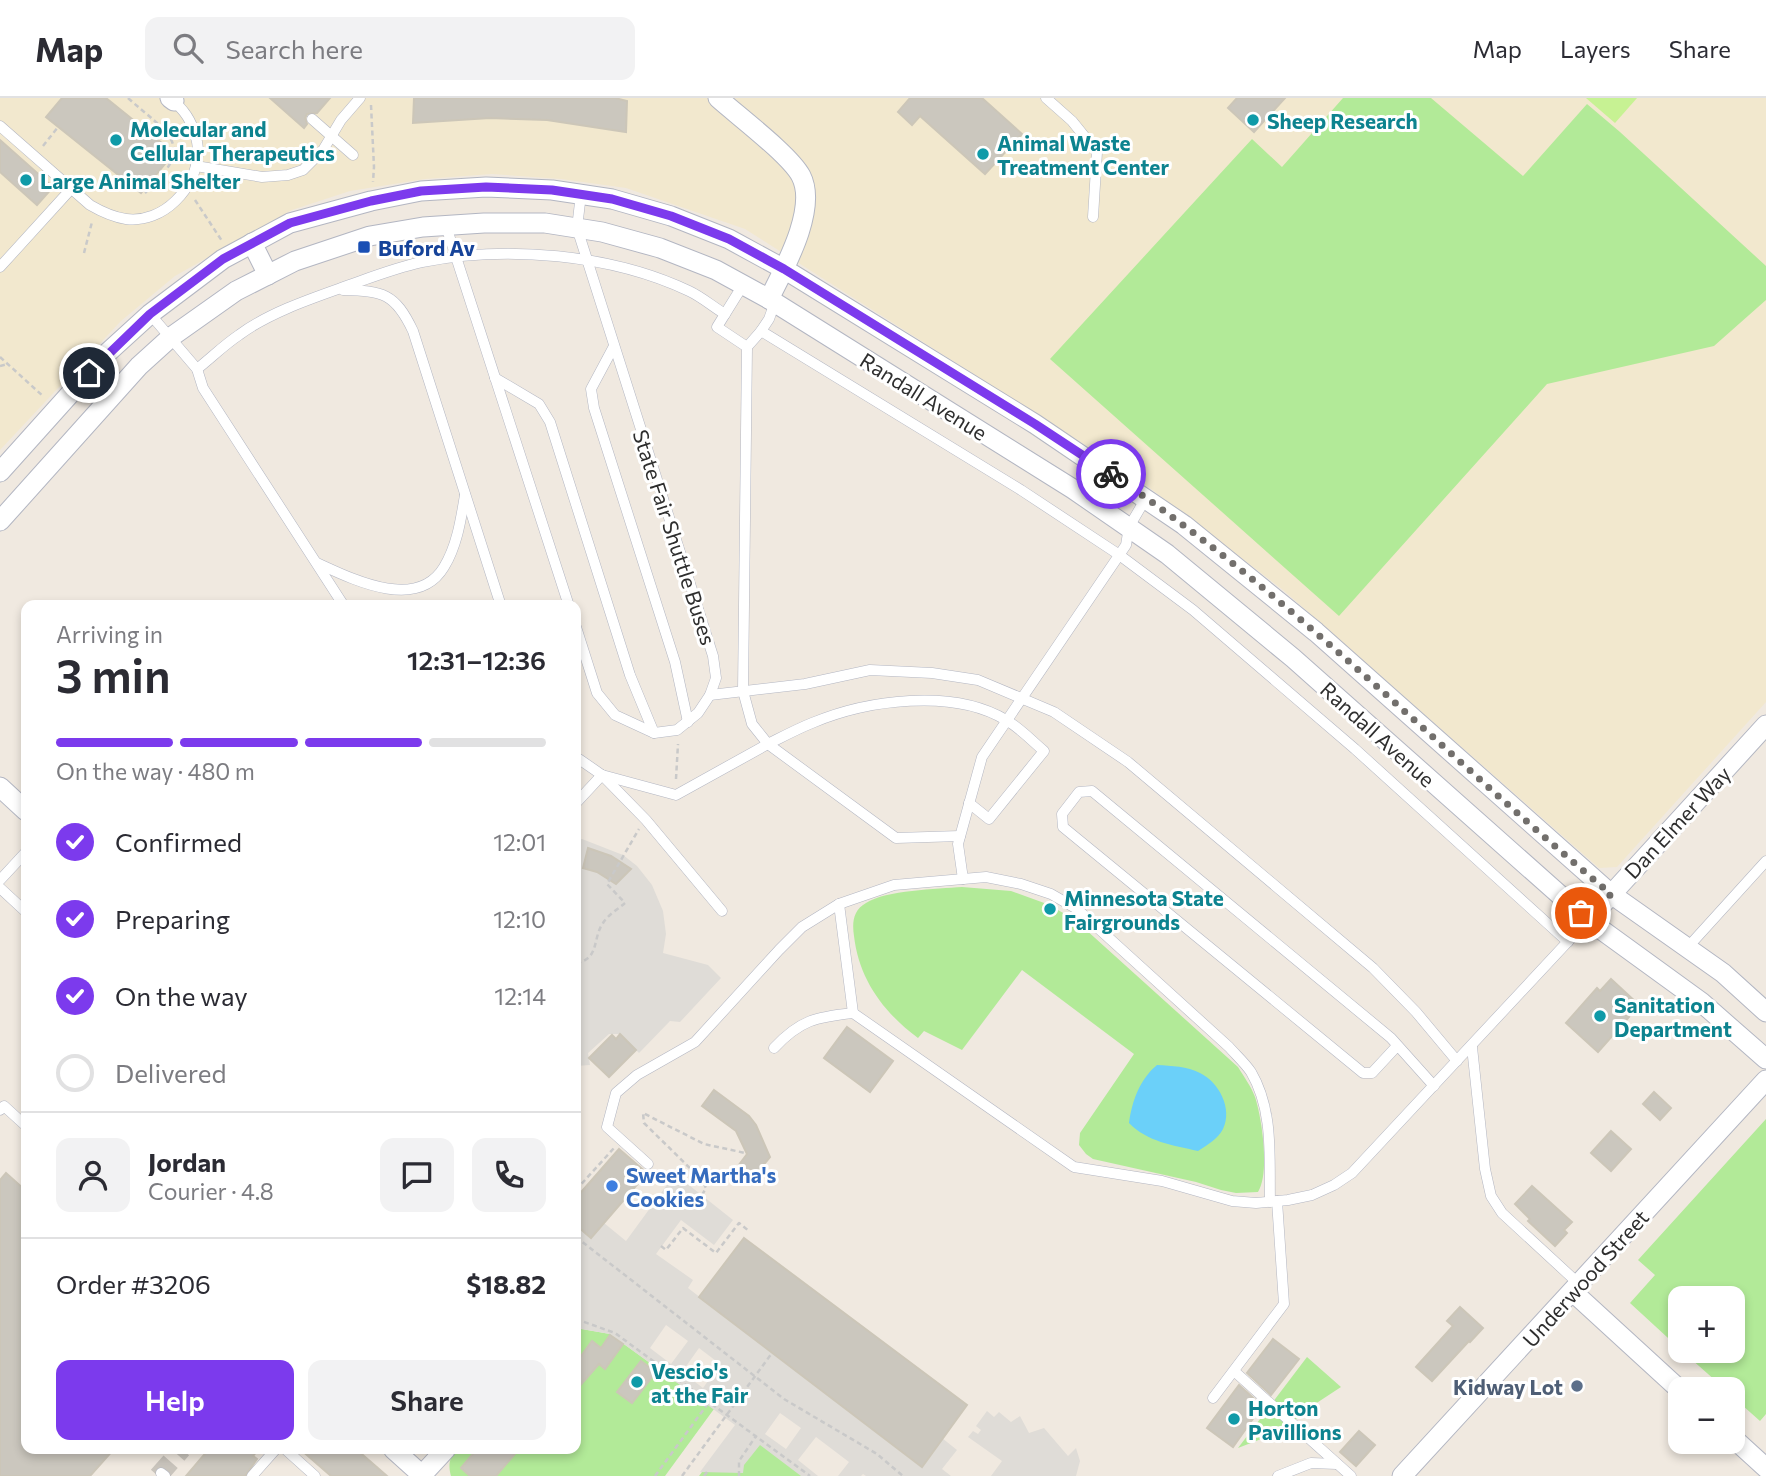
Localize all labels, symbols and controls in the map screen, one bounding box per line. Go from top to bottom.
search box [145,17,635,80]
text: Map [35,28,103,69]
icon: search [169,29,207,67]
text: Search here [225,33,363,64]
text: Map [1473,34,1522,63]
text: Layers [1560,34,1631,63]
text: Share [1669,34,1731,63]
place label: Sheep Research [1267,108,1418,133]
marker: Sheep Research [1245,112,1261,128]
place label: Molecular and Cellular Therapeutics [130,116,335,165]
place label: Animal Waste Treatment Center [997,130,1169,179]
marker: Molecular and Cellular Therapeutics [108,132,124,148]
marker: Animal Waste Treatment Center [975,146,991,162]
place label: Large Animal Shelter [40,168,241,193]
marker: Large Animal Shelter [18,172,34,188]
place label: Buford Av [378,235,475,260]
marker: Buford Av [356,239,372,255]
pin [59,343,119,403]
street label: Randall Avenue [856,347,992,445]
icon: home [70,354,108,392]
street label: State Fair Shuttle Buses [628,426,722,648]
courier [1076,439,1146,509]
icon: bike [1092,455,1130,493]
text: Arriving in [56,620,163,648]
text: 12:31–12:36 [407,644,546,675]
text: 3 min [56,646,171,702]
street label: Randall Avenue [1316,676,1440,792]
text: On the way · 480 m [56,757,255,785]
street label: Dan Elmer Way [1619,761,1735,883]
icon: check [56,823,94,861]
text: Confirmed [115,826,242,857]
text: 12:01 [493,828,546,856]
pin [1551,883,1611,943]
place label: Minnesota State Fairgrounds [1064,885,1224,934]
icon: bag [1562,894,1600,932]
icon: check [56,900,94,938]
marker: Minnesota State Fairgrounds [1042,901,1058,917]
text: Preparing [115,903,230,934]
text: 12:10 [493,905,546,933]
icon: check [56,977,94,1015]
text: On the way [115,980,248,1011]
text: 12:14 [494,982,546,1010]
place label: Sanitation Department [1614,992,1732,1041]
marker: Sanitation Department [1592,1008,1608,1024]
text: Delivered [115,1057,226,1088]
button: person [56,1138,130,1212]
button: chat [380,1138,454,1212]
button: phone [472,1138,546,1212]
text: Jordan [148,1146,226,1177]
place label: Sweet Martha's Cookies [626,1162,777,1211]
text: Courier · 4.8 [148,1177,274,1205]
marker: Sweet Martha's Cookies [604,1178,620,1194]
street label: Underwood Street [1517,1204,1653,1352]
text: Order #3206 [56,1268,211,1299]
text: $18.82 [466,1268,546,1299]
map controls [1668,1286,1745,1454]
button: + [1668,1286,1745,1363]
place label: Vescio's at the Fair [651,1358,749,1407]
button: Help [56,1360,294,1440]
button: Share [308,1360,546,1440]
marker: Vescio's at the Fair [629,1374,645,1390]
place label: Kidway Lot [1453,1374,1563,1399]
button: − [1668,1377,1745,1454]
marker: Kidway Lot [1569,1378,1585,1394]
place label: Horton Pavillions [1248,1395,1342,1444]
marker: Horton Pavillions [1226,1411,1242,1427]

